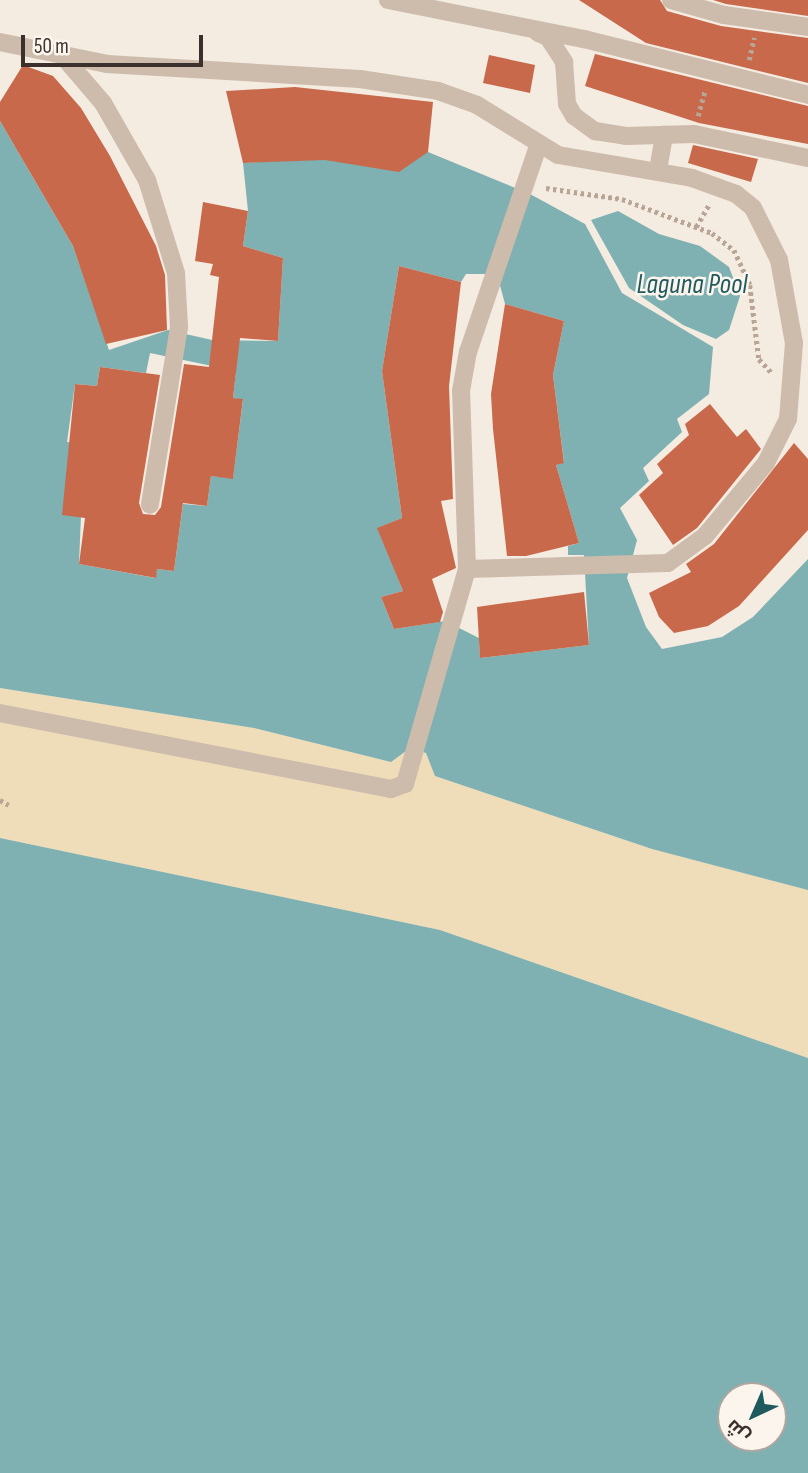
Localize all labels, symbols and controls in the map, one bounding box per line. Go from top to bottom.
scale bar [24,21,206,65]
text: 50 m [34,34,69,59]
water label: Laguna Pool [637,268,747,302]
north arrow [717,1382,787,1452]
text: ش [722,1414,755,1448]

